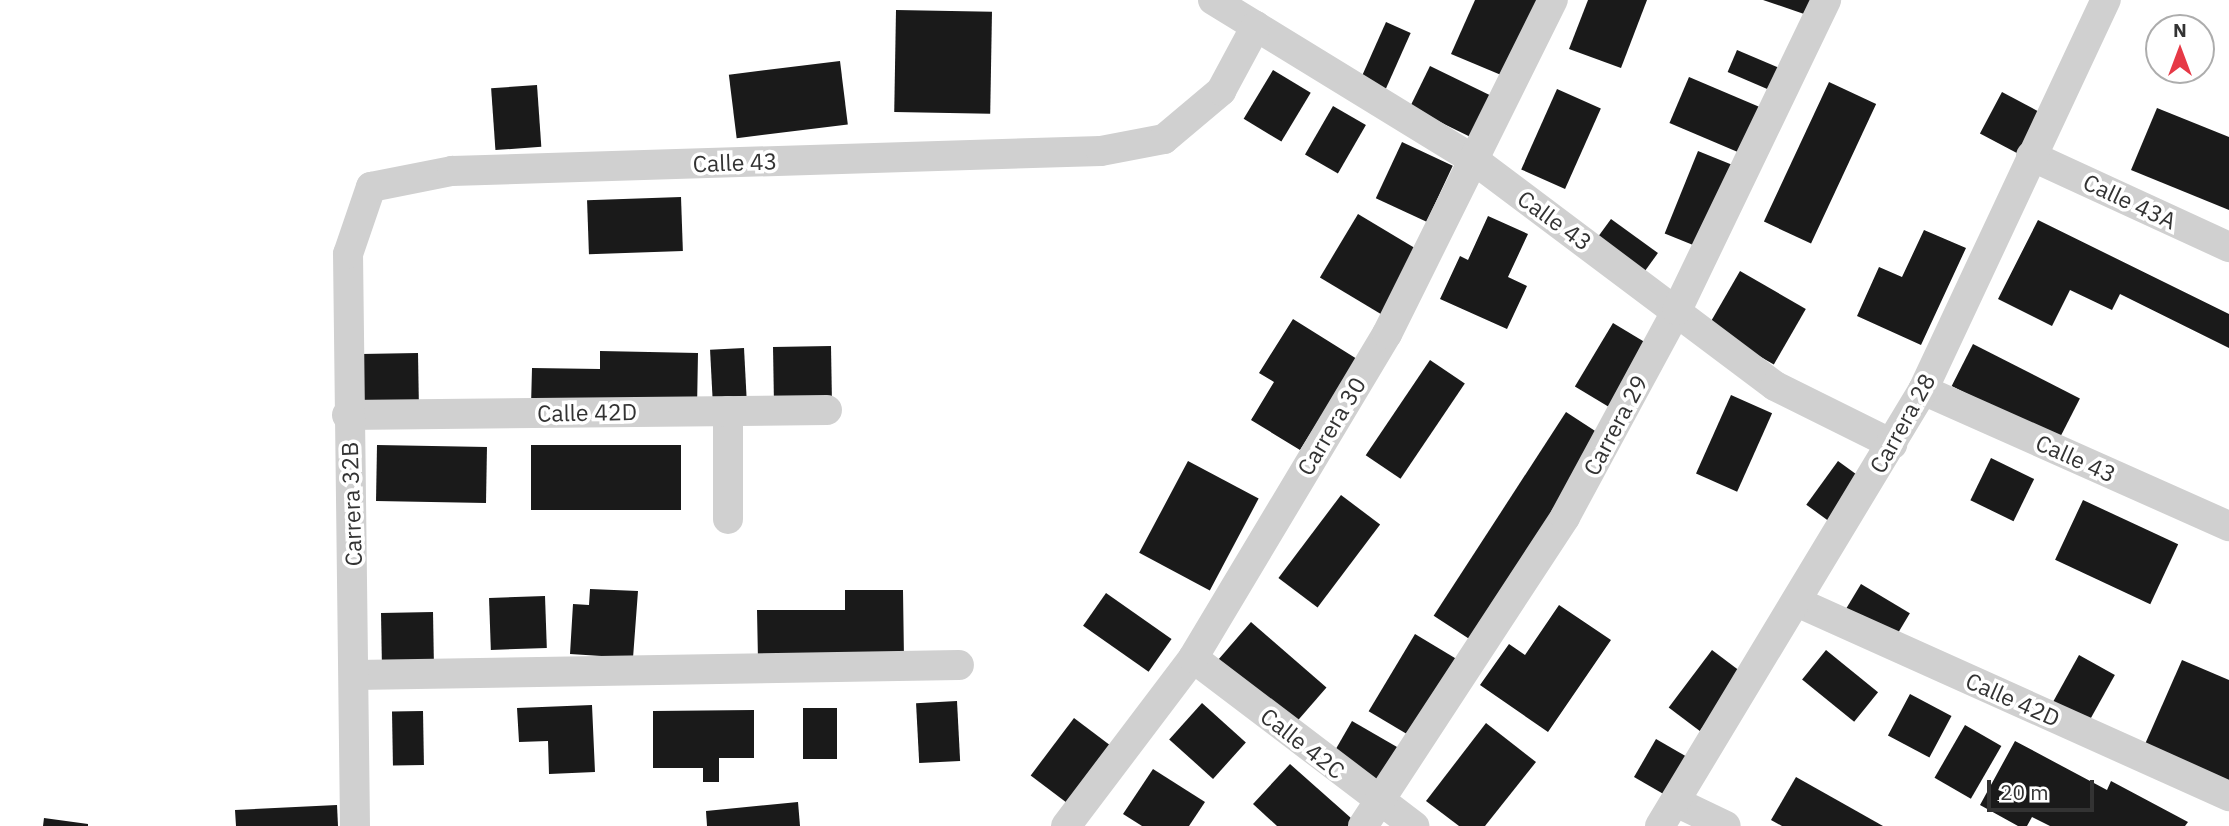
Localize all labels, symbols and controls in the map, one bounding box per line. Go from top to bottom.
north arrow [2145,14,2215,84]
text: N [2173,18,2187,42]
street label: Calle 43 [692,147,778,177]
street label: Calle 43A [2079,167,2181,235]
street label: Calle 43 [1513,184,1597,256]
street label: Carrera 28 [1863,368,1941,478]
street label: Carrera 29 [1577,370,1653,480]
street label: Carrera 30 [1291,372,1371,480]
street label: Calle 42D [537,397,637,427]
street label: Calle 43 [2032,428,2120,488]
street label: Carrera 32B [335,441,367,567]
street label: Calle 42D [1962,666,2064,732]
street label: Calle 42C [1256,702,1350,784]
scale bar [1991,766,2098,810]
text: 20 m [2000,778,2049,806]

